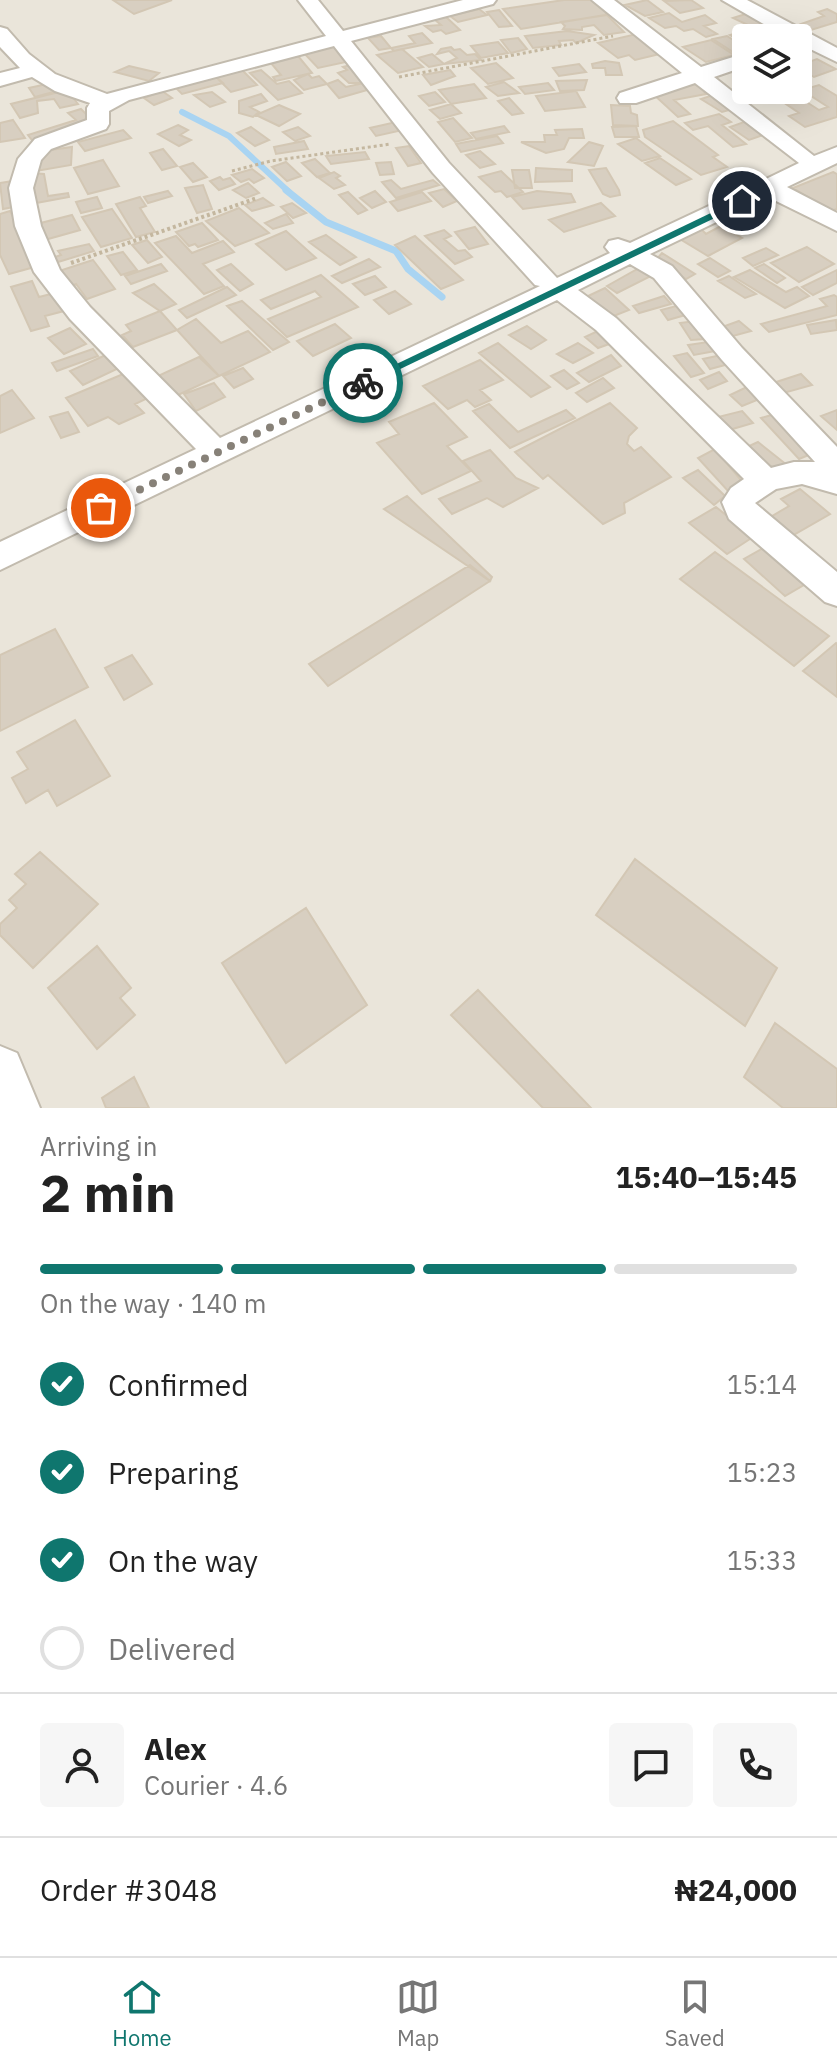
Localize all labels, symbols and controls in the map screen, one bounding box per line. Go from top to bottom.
map controls [732,24,812,104]
button: layers [732,24,812,104]
pin [708,167,776,235]
icon: home [720,179,764,223]
courier [323,343,403,423]
icon: bike [341,361,385,405]
pin [67,474,135,542]
icon: bag [79,486,123,530]
text: Arriving in [40,1129,157,1163]
text: 15:40–15:45 [616,1157,797,1196]
text: 2 min [40,1159,176,1226]
text: On the way · 140 m [40,1286,266,1320]
icon: check [40,1362,84,1406]
text: Confirmed [108,1365,249,1404]
text: 15:14 [727,1367,797,1401]
icon: check [40,1450,84,1494]
text: Preparing [108,1453,238,1492]
text: 15:23 [727,1455,797,1489]
icon: check [40,1538,84,1582]
text: On the way [108,1541,258,1580]
text: 15:33 [727,1543,797,1577]
text: Delivered [108,1629,236,1668]
button: person [40,1723,124,1807]
button: chat [609,1723,693,1807]
button: phone [713,1723,797,1807]
text: Alex [144,1729,207,1768]
text: Courier · 4.6 [144,1768,288,1802]
text: Order #3048 [40,1870,217,1909]
text: ₦24,000 [674,1870,797,1909]
tab: Home [112,1975,172,2052]
tab: Map [396,1975,440,2052]
tab: Saved [665,1975,725,2052]

